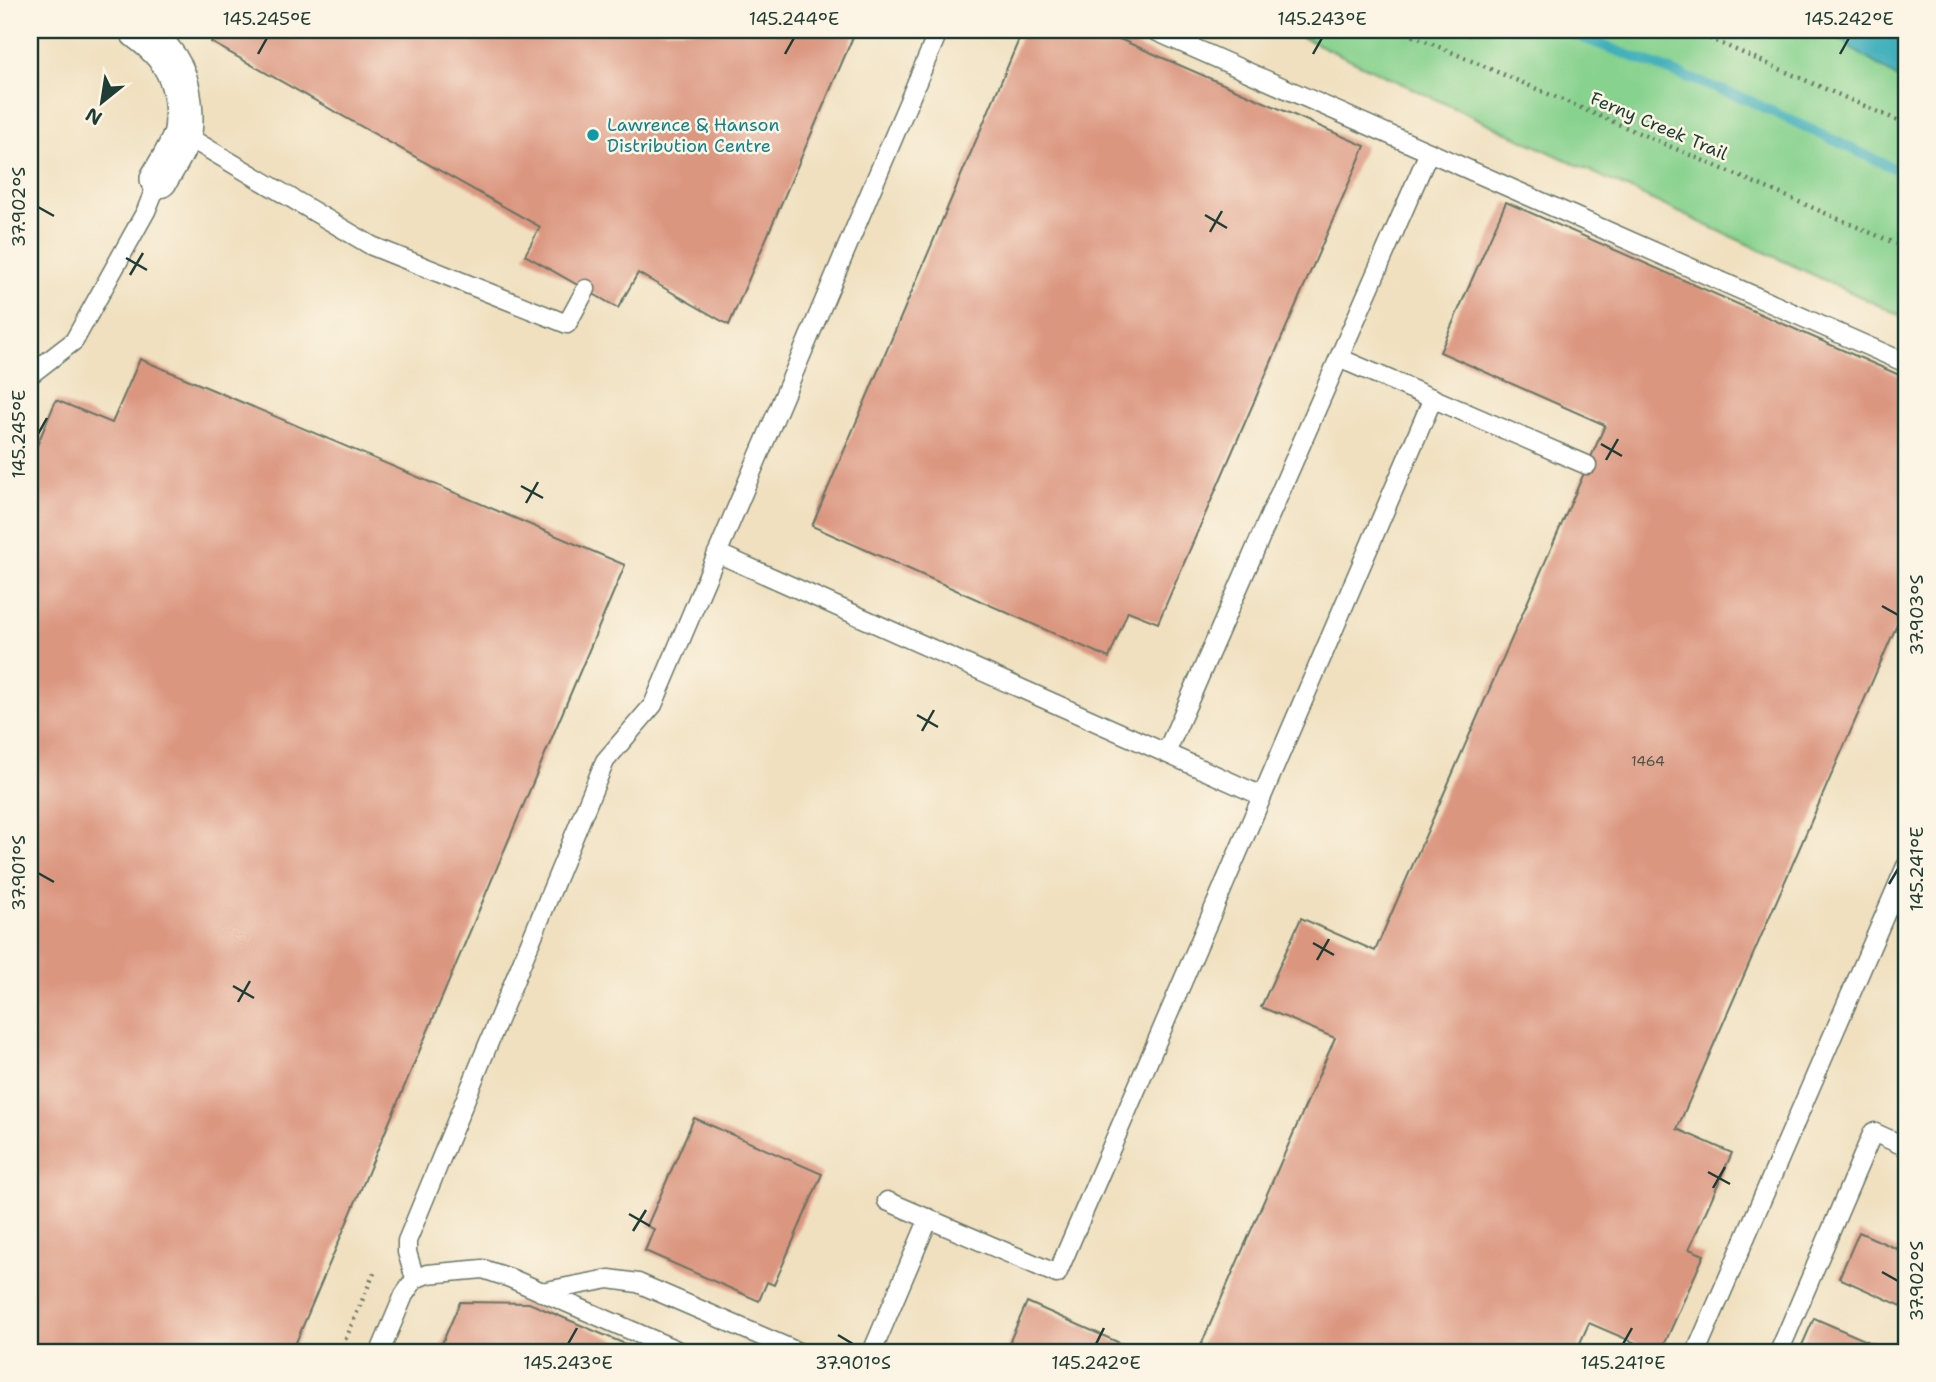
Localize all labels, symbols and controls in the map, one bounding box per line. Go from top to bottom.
text: 145.245°E [223,7,311,31]
text: 145.244°E [749,7,839,31]
text: 145.243°E [1277,7,1367,31]
text: 145.242°E [1804,7,1894,31]
north arrow [66,66,136,136]
street label: Ferny Creek Trail [1587,86,1732,166]
text: N [81,102,107,131]
place label: Lawrence & Hanson Distribution Centre [607,113,779,158]
marker: Lawrence & Hanson Distribution Centre [585,127,601,143]
text: 37.902°S [7,167,31,247]
text: 145.245°E [7,390,31,478]
text: 37.903°S [1905,575,1929,655]
house number: 1464 [1631,752,1665,770]
text: 145.241°E [1905,827,1929,911]
text: 37.901°S [7,835,31,911]
text: 37.902°S [1905,1241,1929,1321]
text: 145.243°E [523,1351,613,1375]
text: 37.901°S [815,1351,891,1375]
text: 145.242°E [1051,1351,1141,1375]
text: 145.241°E [1581,1351,1665,1375]

